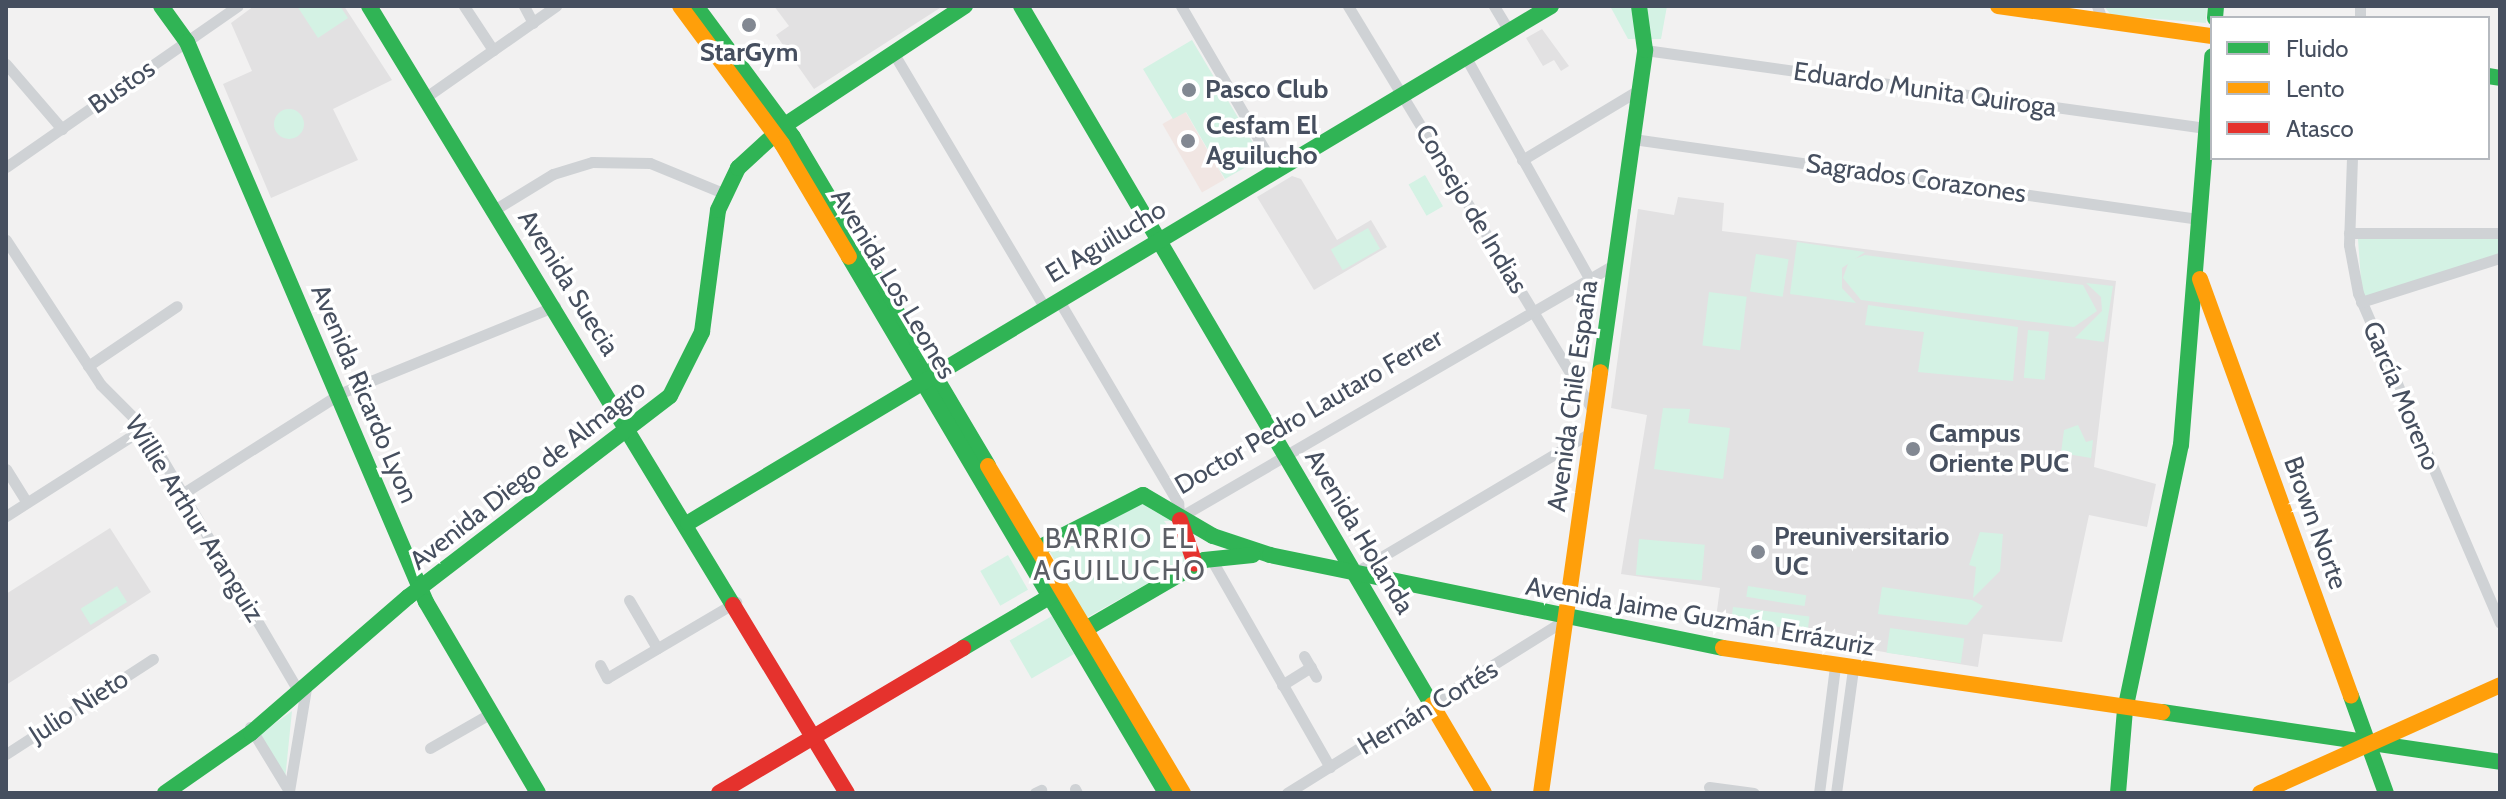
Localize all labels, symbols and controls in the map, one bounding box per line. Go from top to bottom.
marker: StarGym [740,16,758,34]
legend [2210,16,2490,160]
text: Fluido [2286,34,2348,63]
place label: StarGym [700,37,798,69]
street label: Bustos [83,53,161,121]
street label: Eduardo Munita Quiroga [1792,56,2058,124]
place label: Pasco Club [1205,74,1328,106]
text: Lento [2286,74,2345,103]
marker: Pasco Club [1180,81,1198,99]
place label: Cesfam El Aguilucho [1206,110,1318,172]
text: Atasco [2286,114,2354,143]
street label: Consejo de Indias [1408,119,1534,299]
marker: Cesfam El Aguilucho [1177,130,1199,152]
street label: Sagrados Corazones [1804,148,2028,210]
street label: Avenida Los Leones [824,183,962,385]
street label: El Aguilucho [1040,194,1172,290]
street label: Avenida Suecia [511,205,625,361]
street label: Avenida Chile España [1541,278,1605,514]
street label: Avenida Ricardo Lyon [304,280,424,508]
street label: García Moreno [2356,317,2446,475]
street label: Doctor Pedro Lautaro Ferrer [1170,322,1448,502]
street label: Avenida Diego de Almagro [404,373,652,577]
street label: Willie Arthur Aranguiz [118,410,270,628]
place label: Campus Oriente PUC [1929,418,2069,480]
marker: Campus Oriente PUC [1904,440,1922,458]
street label: Avenida Holanda [1298,444,1420,620]
street label: Brown Norte [2277,452,2353,594]
district label: BARRIO EL AGUILUCHO [1033,521,1207,587]
place label: Preuniversitario UC [1774,521,1949,582]
marker: Preuniversitario UC [1749,543,1767,561]
street label: Avenida Jaime Guzmán Errázuriz [1523,571,1877,663]
street label: Hernán Cortés [1352,654,1504,762]
street label: Julio Nieto [24,664,134,750]

